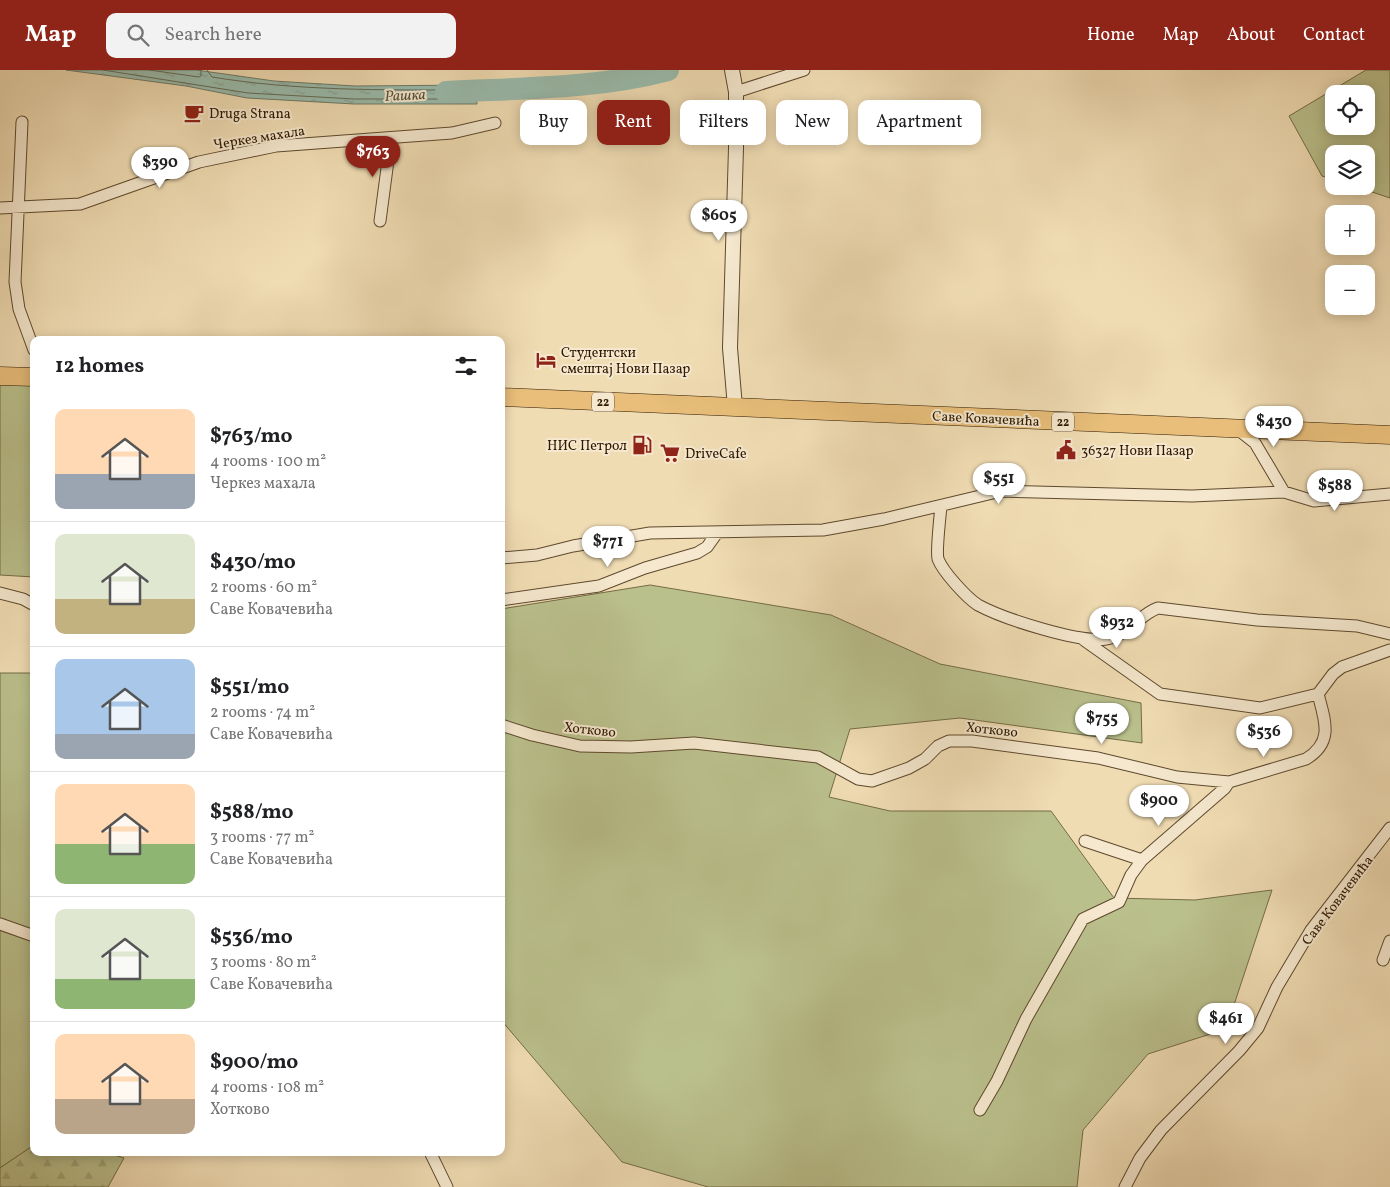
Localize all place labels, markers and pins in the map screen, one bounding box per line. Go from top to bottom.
cafe icon: Druga Strana [183,102,205,124]
place label: Druga Strana [209,105,291,124]
pin: $763 [343,136,403,178]
pin: $390 [130,146,190,189]
pin: $605 [689,200,749,242]
place label: Студентски смештај Нови Пазар [561,344,690,379]
hotel icon: Студентски смештај Нови Пазар [535,349,557,371]
pin: $430 [1244,406,1304,448]
fuel station icon: НИС Петрол [631,434,653,456]
place label: НИС Петрол [547,437,627,456]
public building icon: 36327 Нови Пазар [1055,439,1077,461]
supermarket icon: DriveCafe [659,442,681,464]
place label: 36327 Нови Пазар [1081,442,1193,461]
place label: DriveCafe [685,445,747,464]
pin: $551 [969,462,1029,505]
pin: $588 [1305,470,1365,512]
pin: $771 [578,526,638,568]
pin: $932 [1087,606,1147,649]
pin: $755 [1072,702,1132,745]
pin: $536 [1234,716,1294,758]
pin: $900 [1129,784,1189,827]
pin: $461 [1196,1002,1256,1045]

